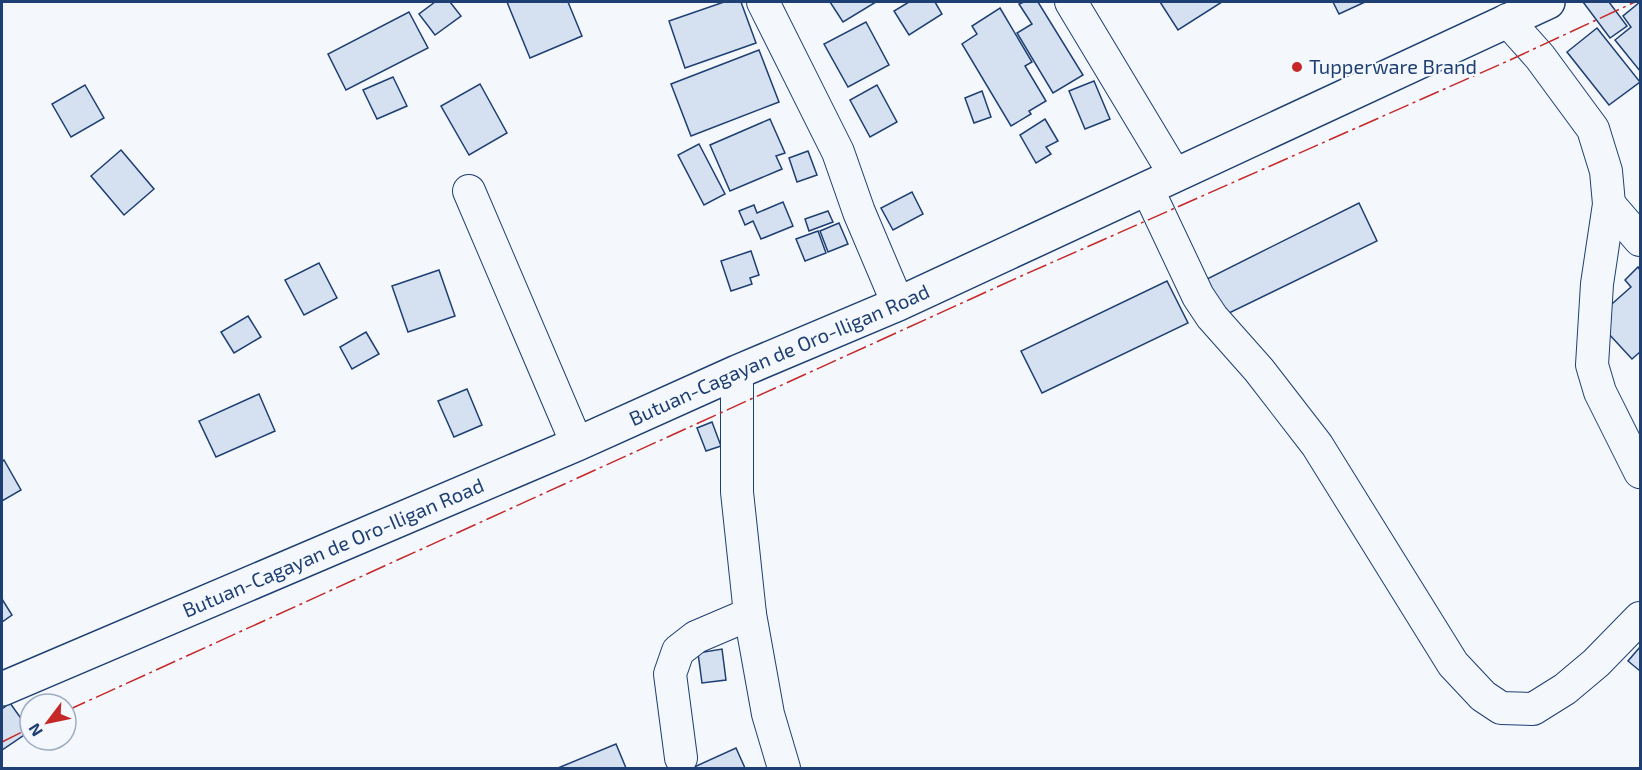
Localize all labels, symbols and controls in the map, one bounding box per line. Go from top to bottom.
place label: Tupperware Brand [1309,54,1477,78]
marker: Tupperware Brand [1290,60,1304,74]
street label: Butuan-Cagayan de Oro-Iligan Road [625,278,933,430]
street label: Butuan-Cagayan de Oro-Iligan Road [179,472,487,622]
north arrow [18,692,78,752]
text: N [24,720,46,740]

